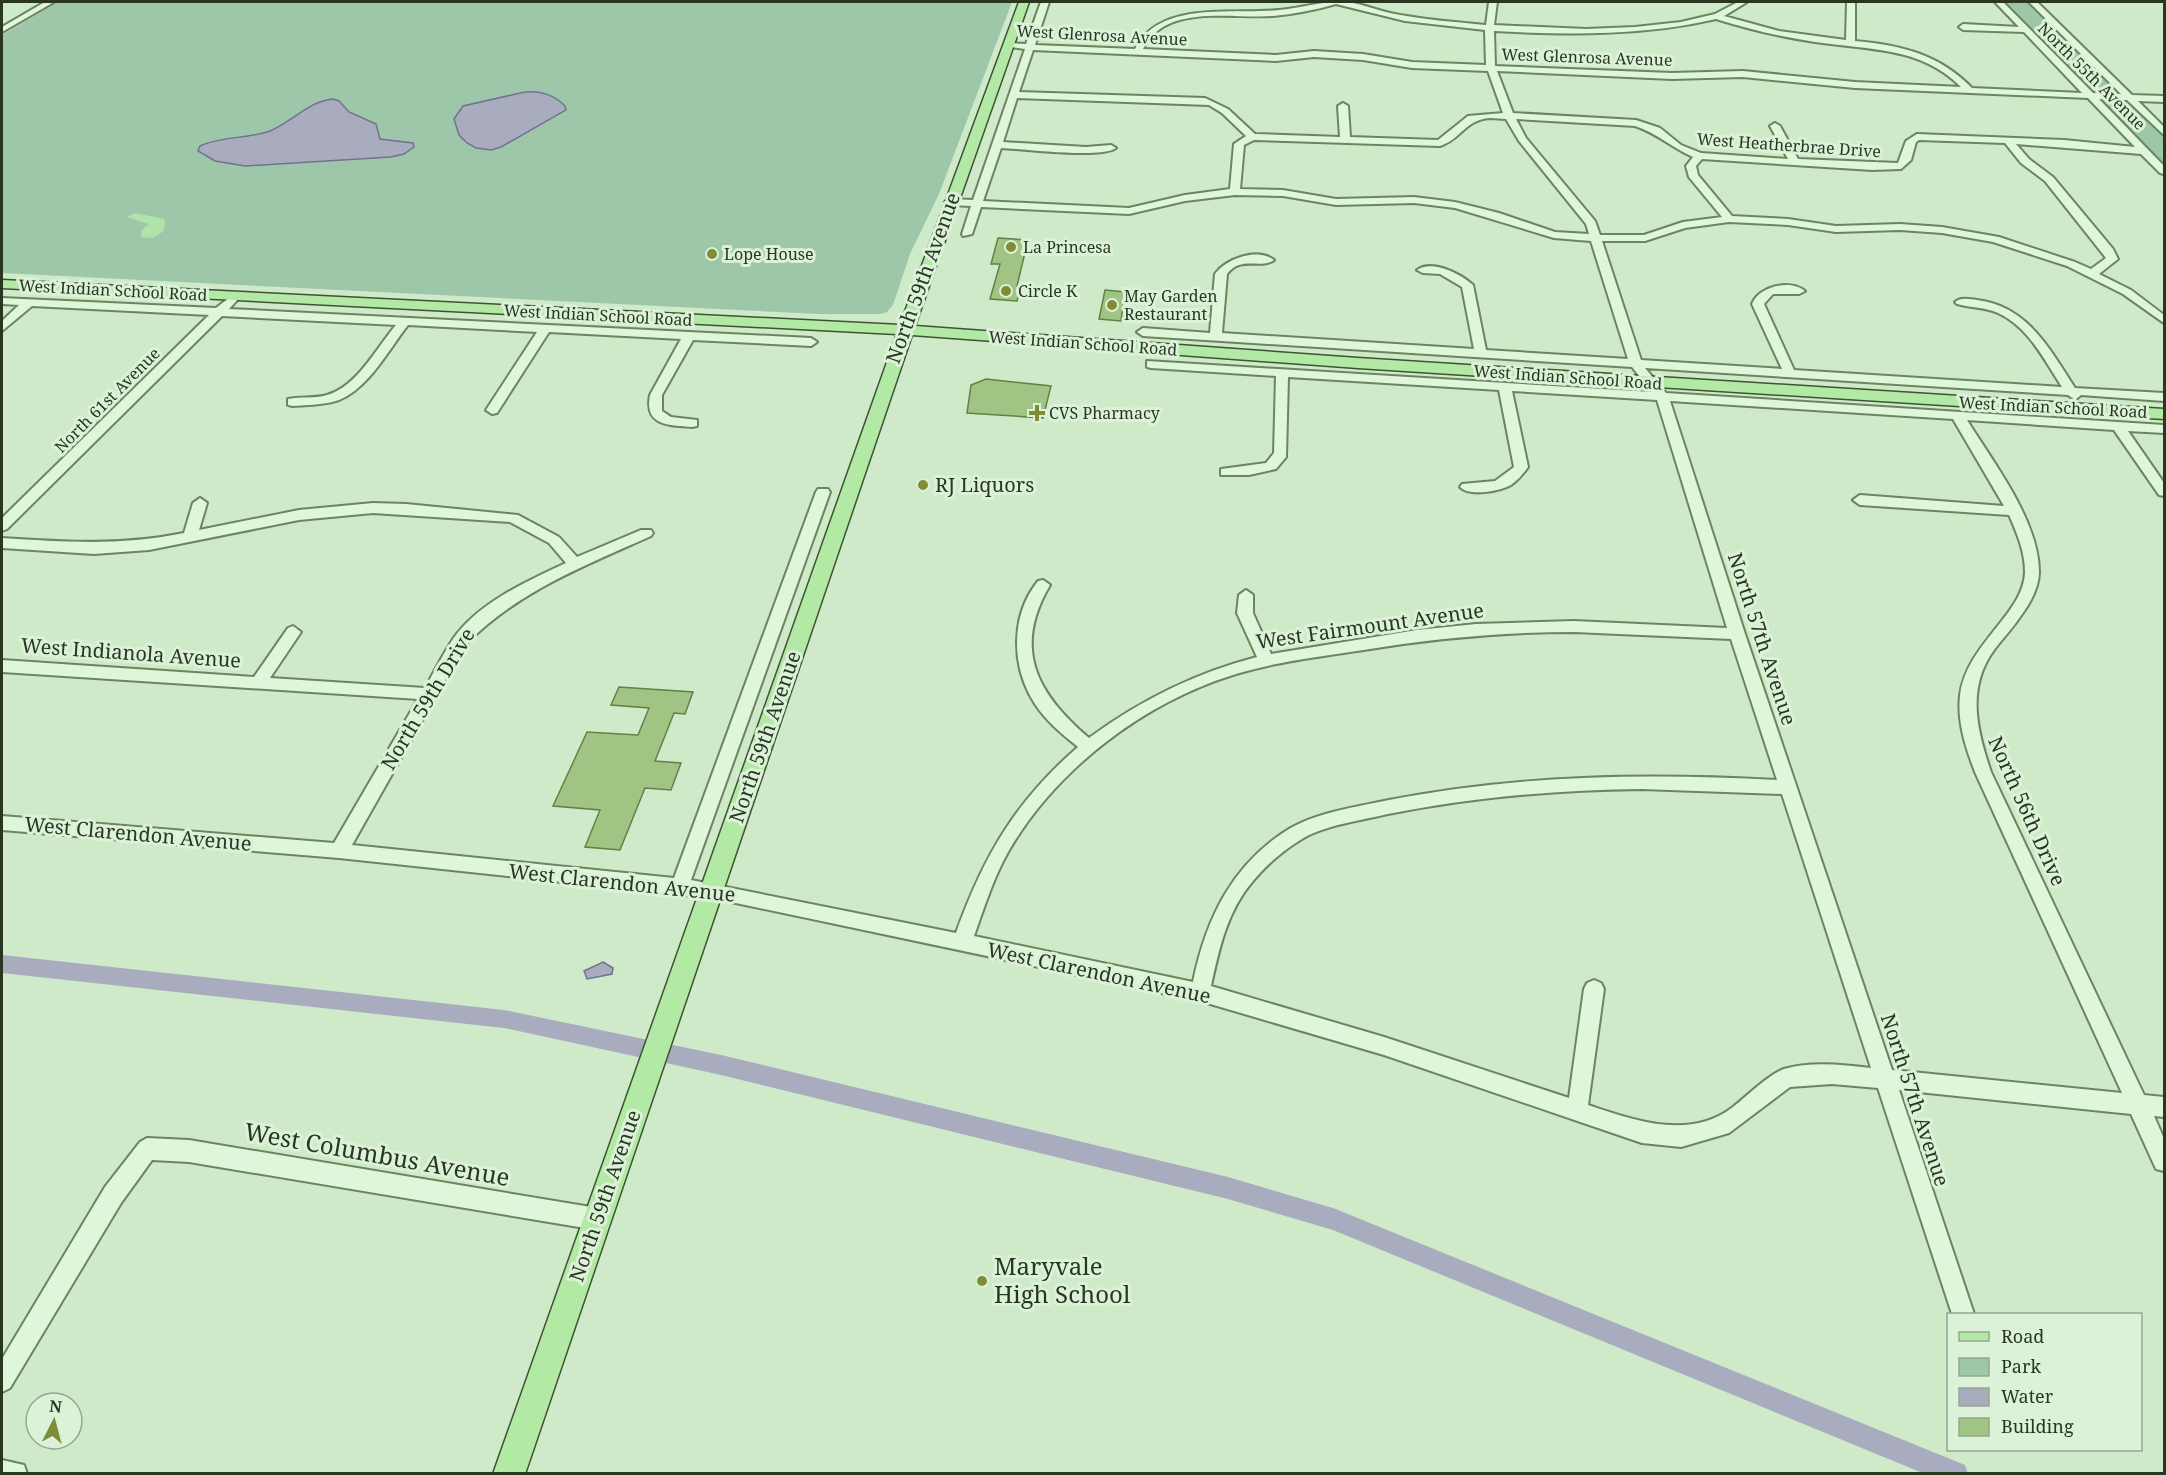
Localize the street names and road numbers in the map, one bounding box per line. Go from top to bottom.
street label: North 55th Avenue [2033,17,2151,135]
street label: West Glenrosa Avenue [1016,20,1188,50]
street label: West Glenrosa Avenue [1501,43,1673,71]
street label: West Heatherbrae Drive [1696,128,1882,162]
street label: North 59th Avenue [879,189,966,367]
street label: West Indian School Road [18,274,208,306]
street label: West Indian School Road [503,299,693,331]
street label: West Indian School Road [988,325,1178,361]
street label: North 61st Avenue [49,342,165,458]
street label: West Indian School Road [1473,359,1663,395]
street label: West Indian School Road [1958,391,2148,423]
street label: North 57th Avenue [1722,549,1803,729]
street label: West Fairmount Avenue [1254,596,1485,655]
street label: North 59th Drive [375,623,481,775]
street label: West Indianola Avenue [20,631,242,674]
street label: North 59th Avenue [722,647,807,826]
street label: North 56th Drive [1982,732,2073,890]
street label: West Clarendon Avenue [23,810,253,857]
street label: West Clarendon Avenue [507,857,737,908]
street label: West Clarendon Avenue [985,936,1213,1009]
street label: North 57th Avenue [1875,1010,1956,1190]
street label: North 59th Avenue [562,1106,647,1285]
street label: West Columbus Avenue [242,1114,512,1193]

